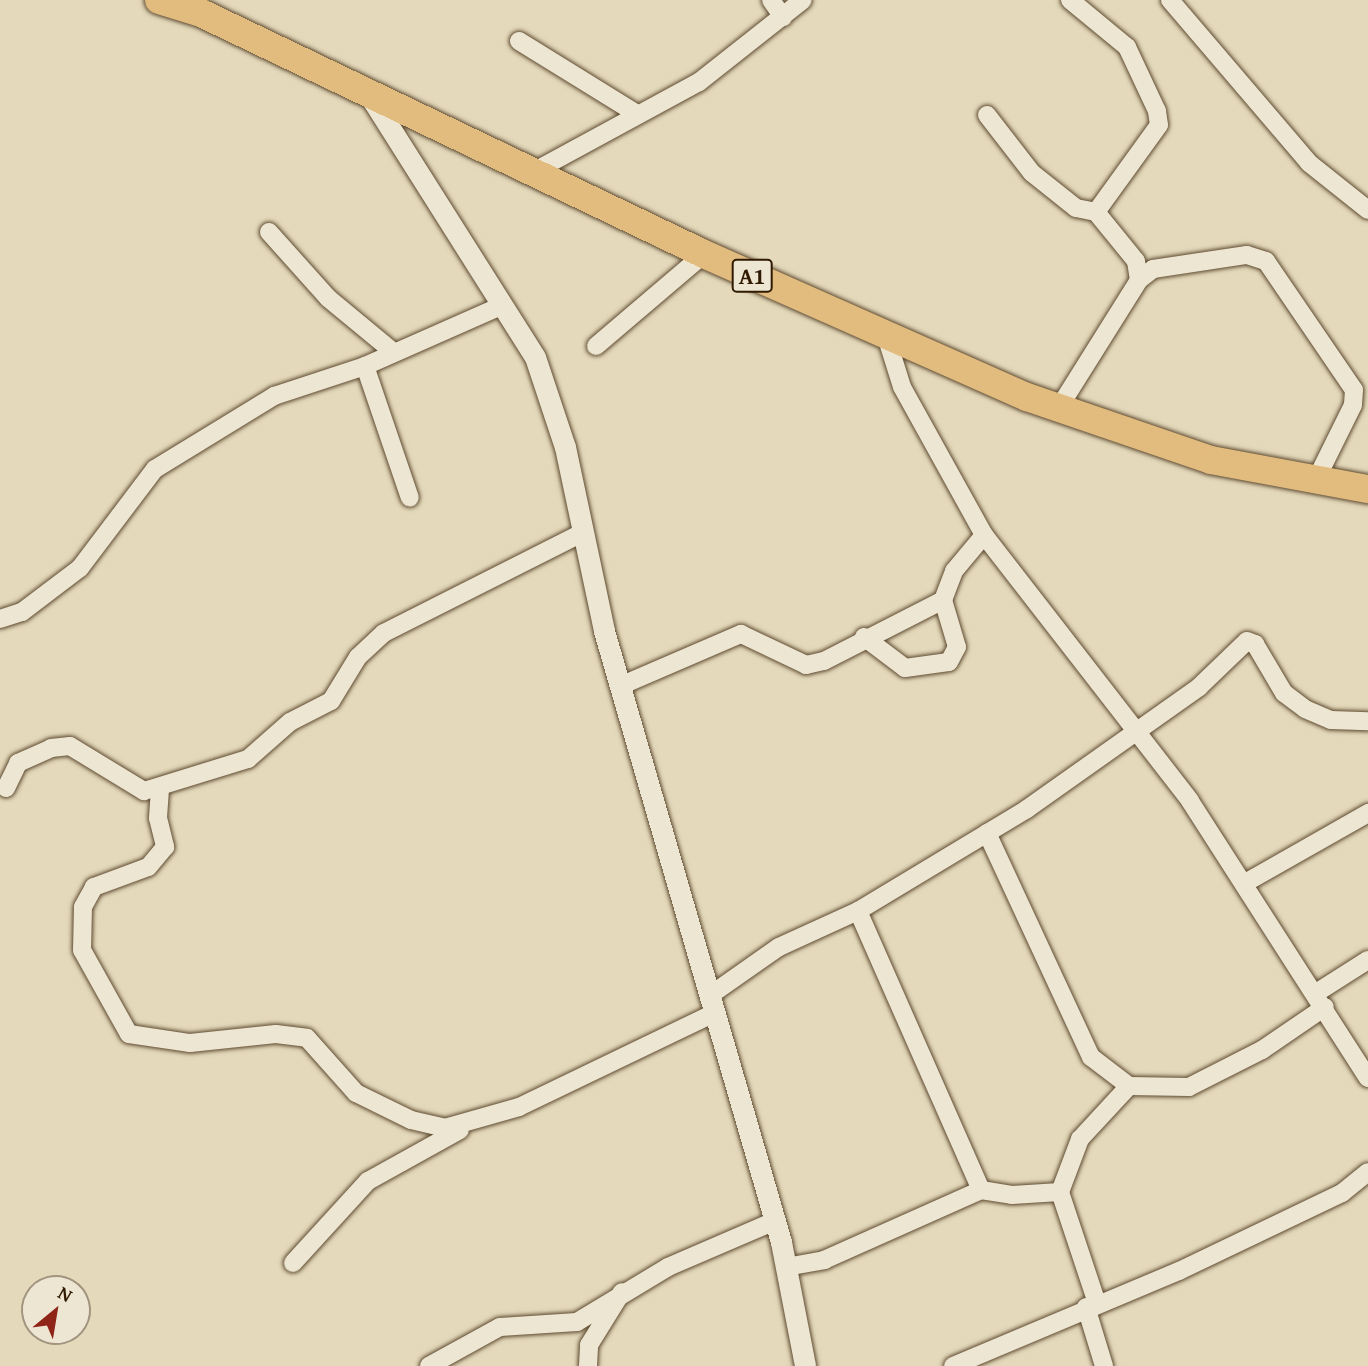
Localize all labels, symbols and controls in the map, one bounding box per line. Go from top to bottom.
road number: A1 [731,256,773,296]
north arrow [21,1275,91,1345]
text: N [53,1278,78,1309]

